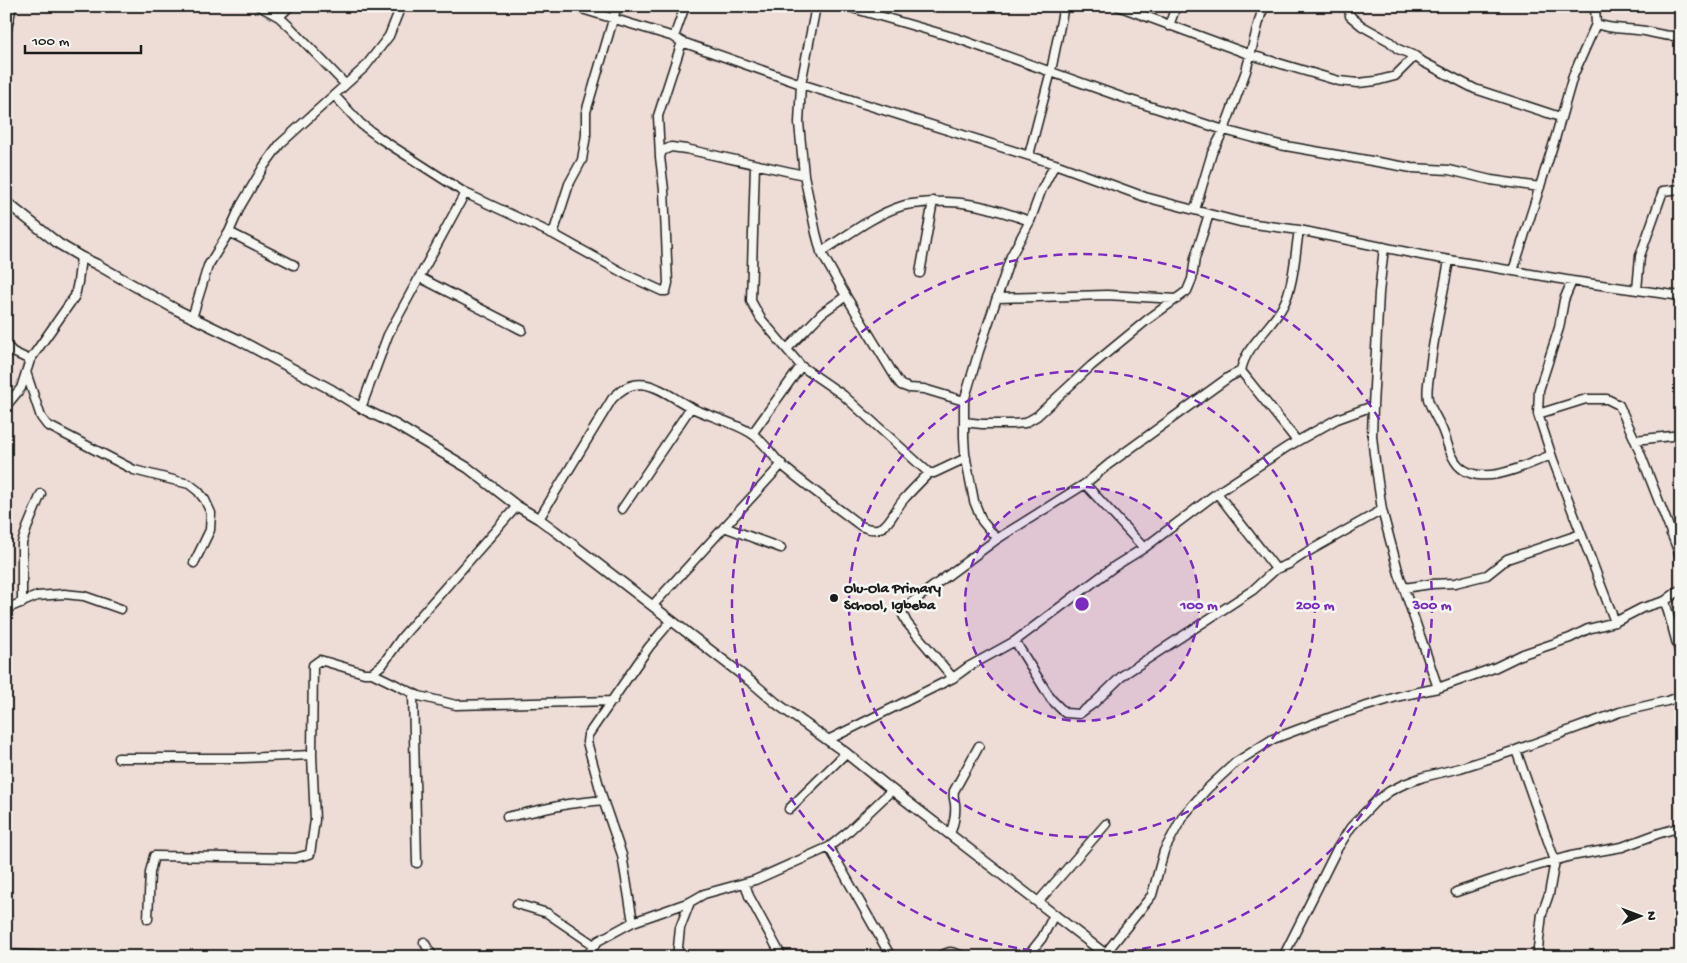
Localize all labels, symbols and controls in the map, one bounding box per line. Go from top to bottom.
scale bar [25,22,141,54]
text: 100 m [31,33,70,51]
place label: Olu-Ola Primary School, Igbeba [844,580,941,615]
marker: Olu-Ola Primary School, Igbeba [828,592,840,604]
centre of rings [1073,595,1091,613]
text: 100 m [1179,597,1218,615]
text: 200 m [1296,597,1335,615]
text: 300 m [1411,597,1452,615]
north arrow [1614,890,1664,940]
text: N [1642,911,1659,921]

